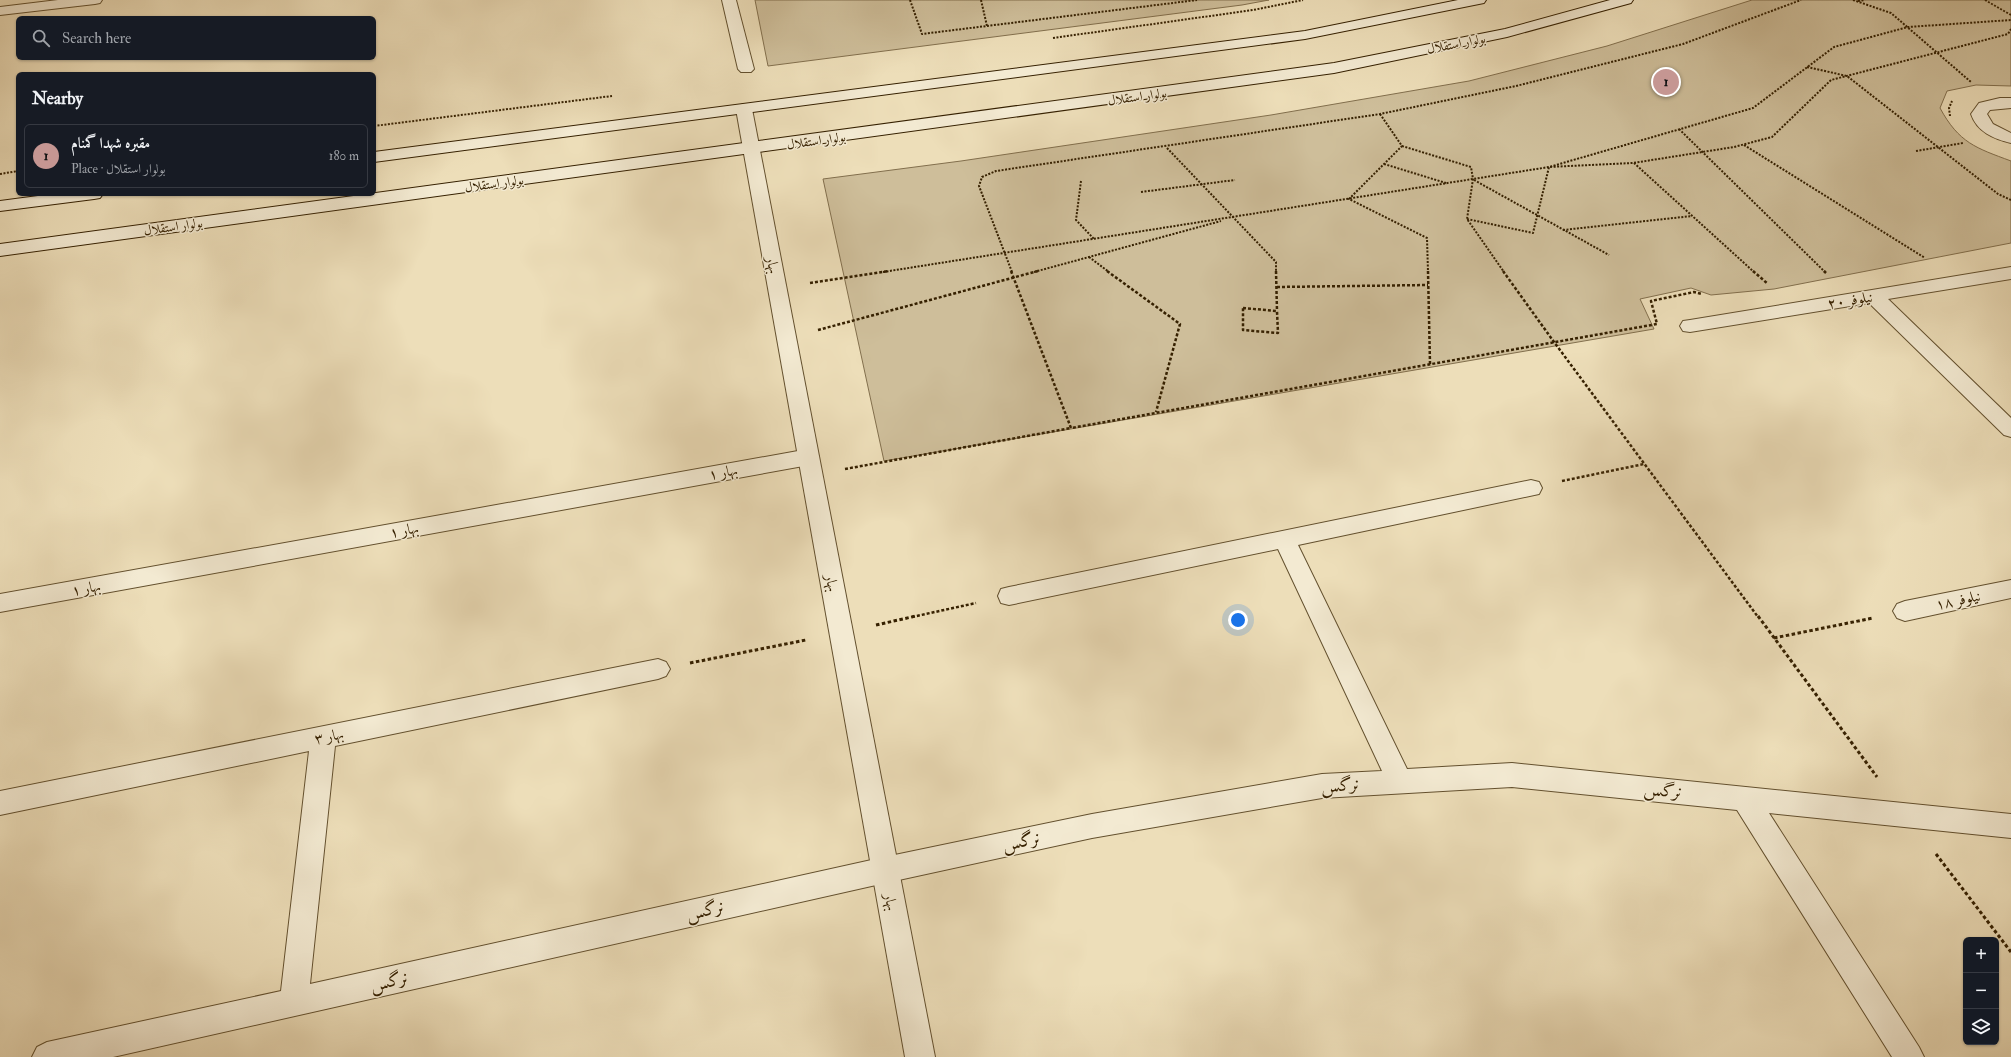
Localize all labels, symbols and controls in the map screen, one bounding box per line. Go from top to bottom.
search box [16,16,376,60]
icon: search [30,27,52,49]
text: Search here [62,29,131,48]
street label: بولوار استقلال [1425,30,1487,58]
pin: 1 [1653,67,1679,97]
street label: بولوار استقلال [1107,85,1168,109]
text: Nearby [32,88,83,109]
street label: بولوار استقلال [786,129,847,153]
text: مقبره شهدا گمنام [71,134,150,153]
text: 1 [44,148,48,164]
text: 180 m [329,148,359,164]
text: Place · بولوار استقلال [71,161,166,177]
street label: بولوار استقلال [464,172,525,196]
street label: بولوار استقلال [143,215,204,239]
street label: بهار [761,253,783,275]
street label: نیلوفر ۲۰ [1826,288,1874,313]
street label: بهار ۱ [707,461,739,484]
street label: بهار ۱ [388,519,420,542]
street label: بهار [820,571,842,593]
street label: بهار ۱ [70,577,102,600]
street label: نیلوفر ۱۸ [1934,586,1982,615]
your location [1228,610,1248,630]
street label: بهار ۳ [313,724,345,749]
street label: نرگس [1320,773,1360,798]
street label: نرگس [1643,777,1683,804]
street label: نرگس [1000,826,1042,857]
street label: بهار [879,890,901,912]
street label: نرگس [684,895,726,926]
map controls [1963,937,1999,1045]
button: + [1963,937,1999,973]
street label: نرگس [368,966,410,997]
button: − [1963,973,1999,1009]
button: layers [1963,1009,1999,1045]

